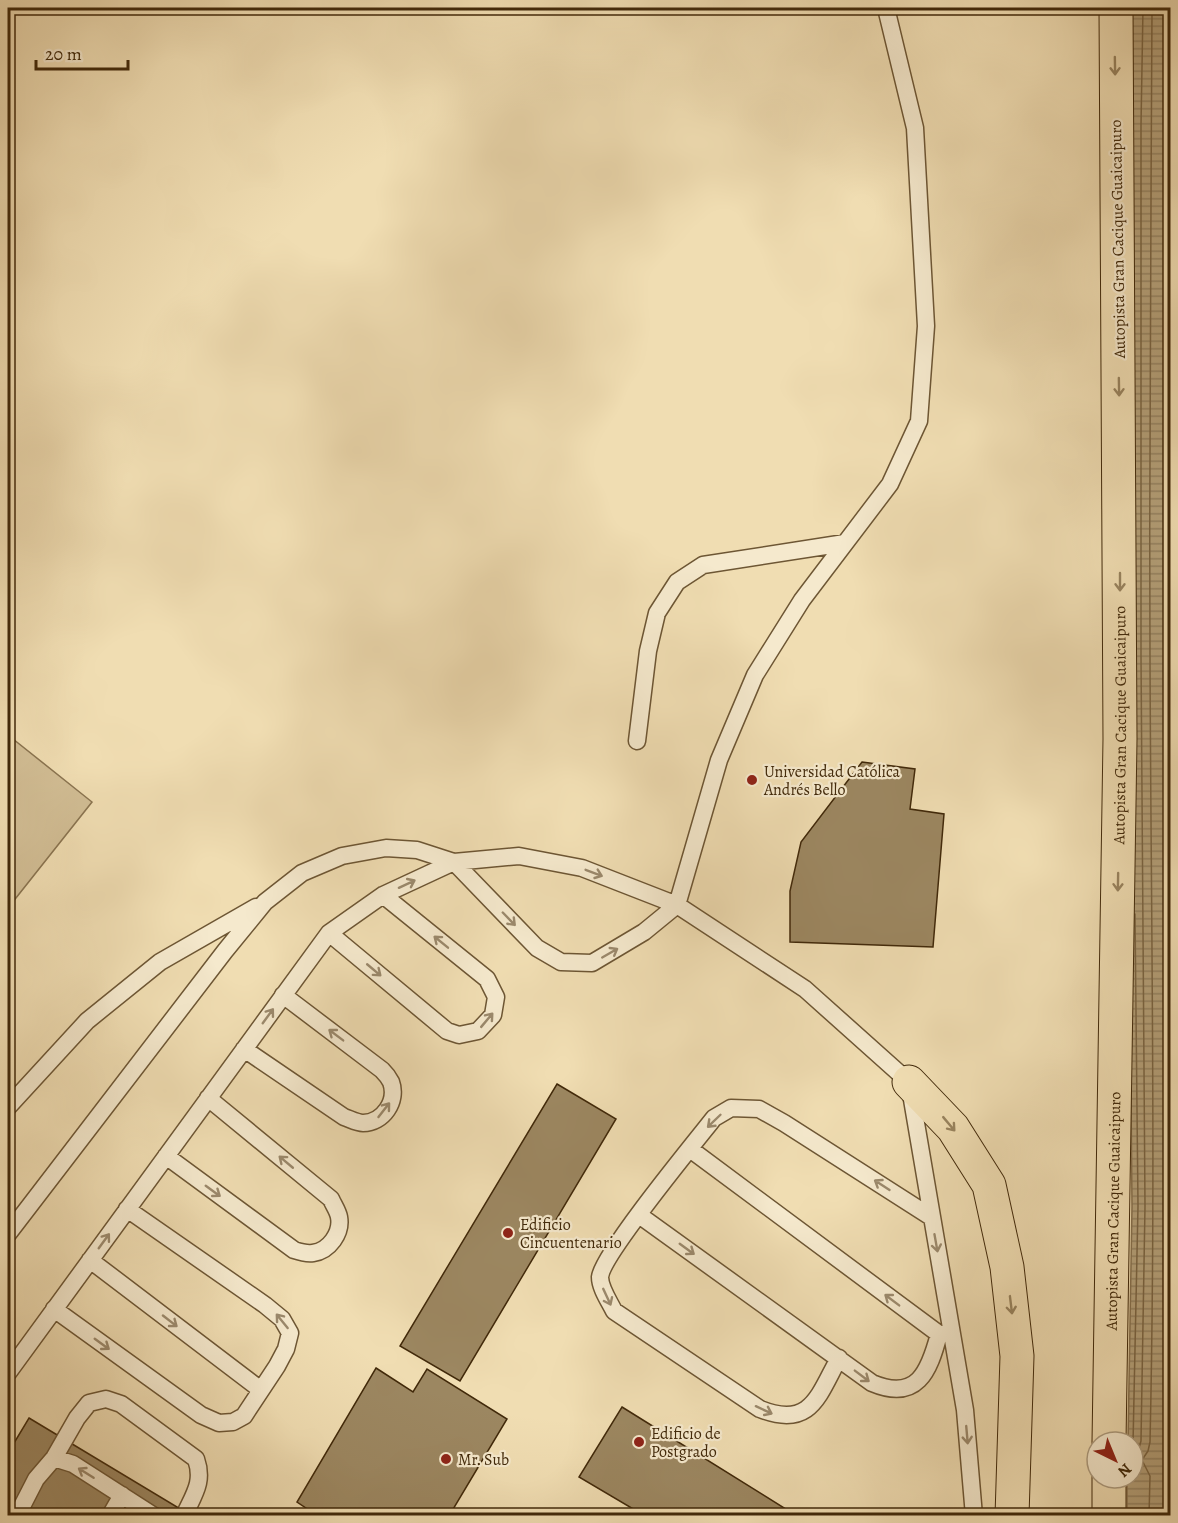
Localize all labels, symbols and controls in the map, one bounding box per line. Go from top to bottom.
scale bar [36,33,128,71]
text: 20 m [45,42,82,66]
one-way arrow [1109,55,1121,75]
street label: Autopista Gran Cacique Guaicaipuro [1105,119,1131,359]
one-way arrow [1113,376,1125,396]
one-way arrow [1114,571,1126,591]
street label: Autopista Gran Cacique Guaicaipuro [1108,606,1132,846]
place label: Universidad Católica Andrés Bello [763,761,901,801]
marker: Universidad Católica Andrés Bello [745,773,759,787]
one-way arrow [585,868,603,879]
one-way arrow [1112,871,1124,891]
one-way arrow [397,877,415,889]
one-way arrow [502,911,516,926]
one-way arrow [434,936,450,949]
one-way arrow [601,946,618,958]
one-way arrow [365,963,381,976]
one-way arrow [262,1008,274,1024]
one-way arrow [480,1013,494,1028]
one-way arrow [328,1028,344,1041]
street label: Autopista Gran Cacique Guaicaipuro [1101,1091,1126,1332]
one-way arrow [378,1102,391,1118]
one-way arrow [706,1113,721,1128]
one-way arrow [942,1117,956,1132]
one-way arrow [278,1155,294,1168]
one-way arrow [874,1179,891,1191]
one-way arrow [204,1185,220,1197]
place label: Edificio Cincuentenario [520,1214,622,1254]
marker: Edificio Cincuentenario [501,1226,515,1240]
one-way arrow [930,1233,941,1252]
one-way arrow [98,1234,110,1250]
one-way arrow [678,1243,694,1255]
one-way arrow [602,1288,614,1306]
one-way arrow [884,1293,900,1306]
one-way arrow [1006,1295,1017,1314]
one-way arrow [275,1313,288,1329]
one-way arrow [162,1315,178,1328]
one-way arrow [93,1338,109,1350]
one-way arrow [853,1369,869,1382]
one-way arrow [754,1405,772,1417]
place label: Edificio de Postgrado [651,1423,721,1463]
one-way arrow [962,1425,973,1445]
north arrow [1085,1430,1145,1490]
marker: Edificio de Postgrado [632,1435,646,1449]
place label: Mr. Sub [458,1449,509,1471]
marker: Mr. Sub [439,1452,453,1466]
text: N [1113,1458,1136,1482]
one-way arrow [78,1466,95,1479]

